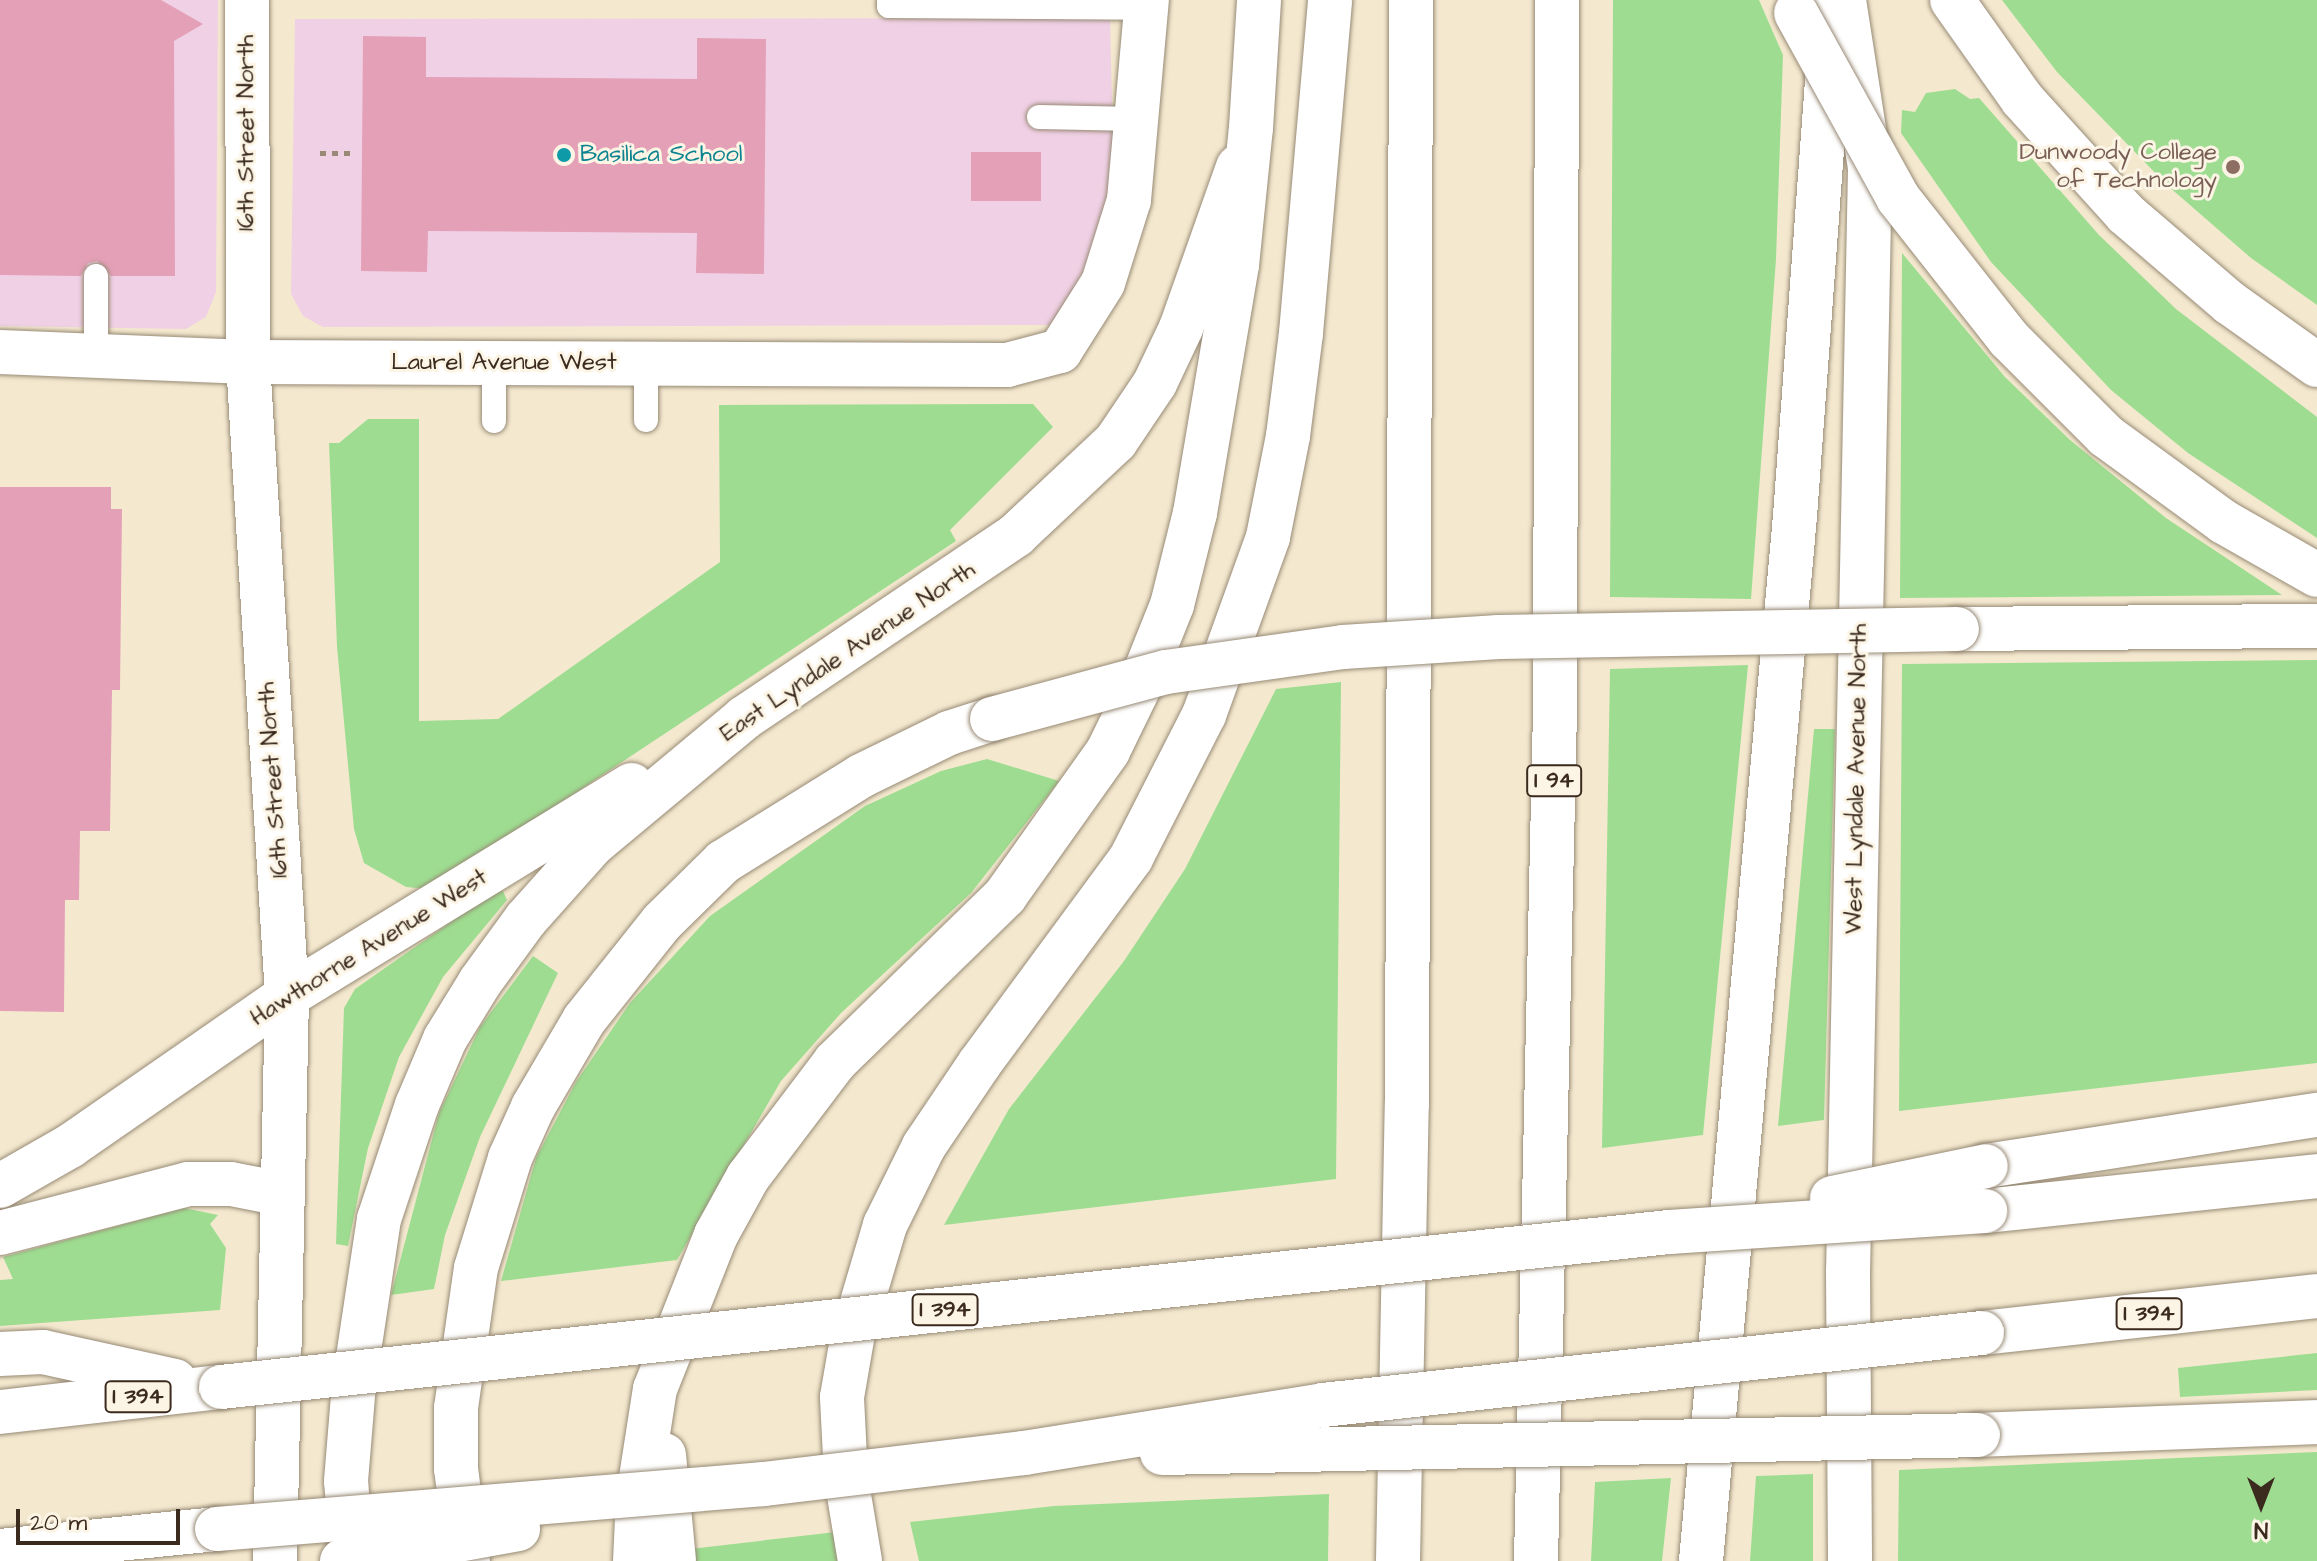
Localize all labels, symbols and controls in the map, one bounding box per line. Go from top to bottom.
street label: 16th Street North [233,35,261,231]
place label: Dunwoody College of Technology [2019,139,2217,195]
place label: Basilica School [580,141,743,169]
marker: Basilica School [555,146,573,164]
marker: Dunwoody College of Technology [2224,158,2242,176]
street label: Laurel Avenue West [391,349,617,377]
street label: East Lyndale Avenue North [715,556,981,748]
street label: West Lyndale Avenue North [1840,623,1874,935]
street label: 16th Street North [253,681,295,879]
road number: I 94 [1526,763,1582,799]
street label: Hawthorne Avenue West [245,863,493,1033]
road number: I 394 [911,1292,979,1328]
road number: I 394 [2115,1296,2183,1332]
road number: I 394 [104,1379,172,1415]
north arrow [2221,1465,2301,1545]
scale bar [20,1493,184,1543]
text: 20 m [30,1506,87,1540]
text: N [2254,1514,2268,1545]

